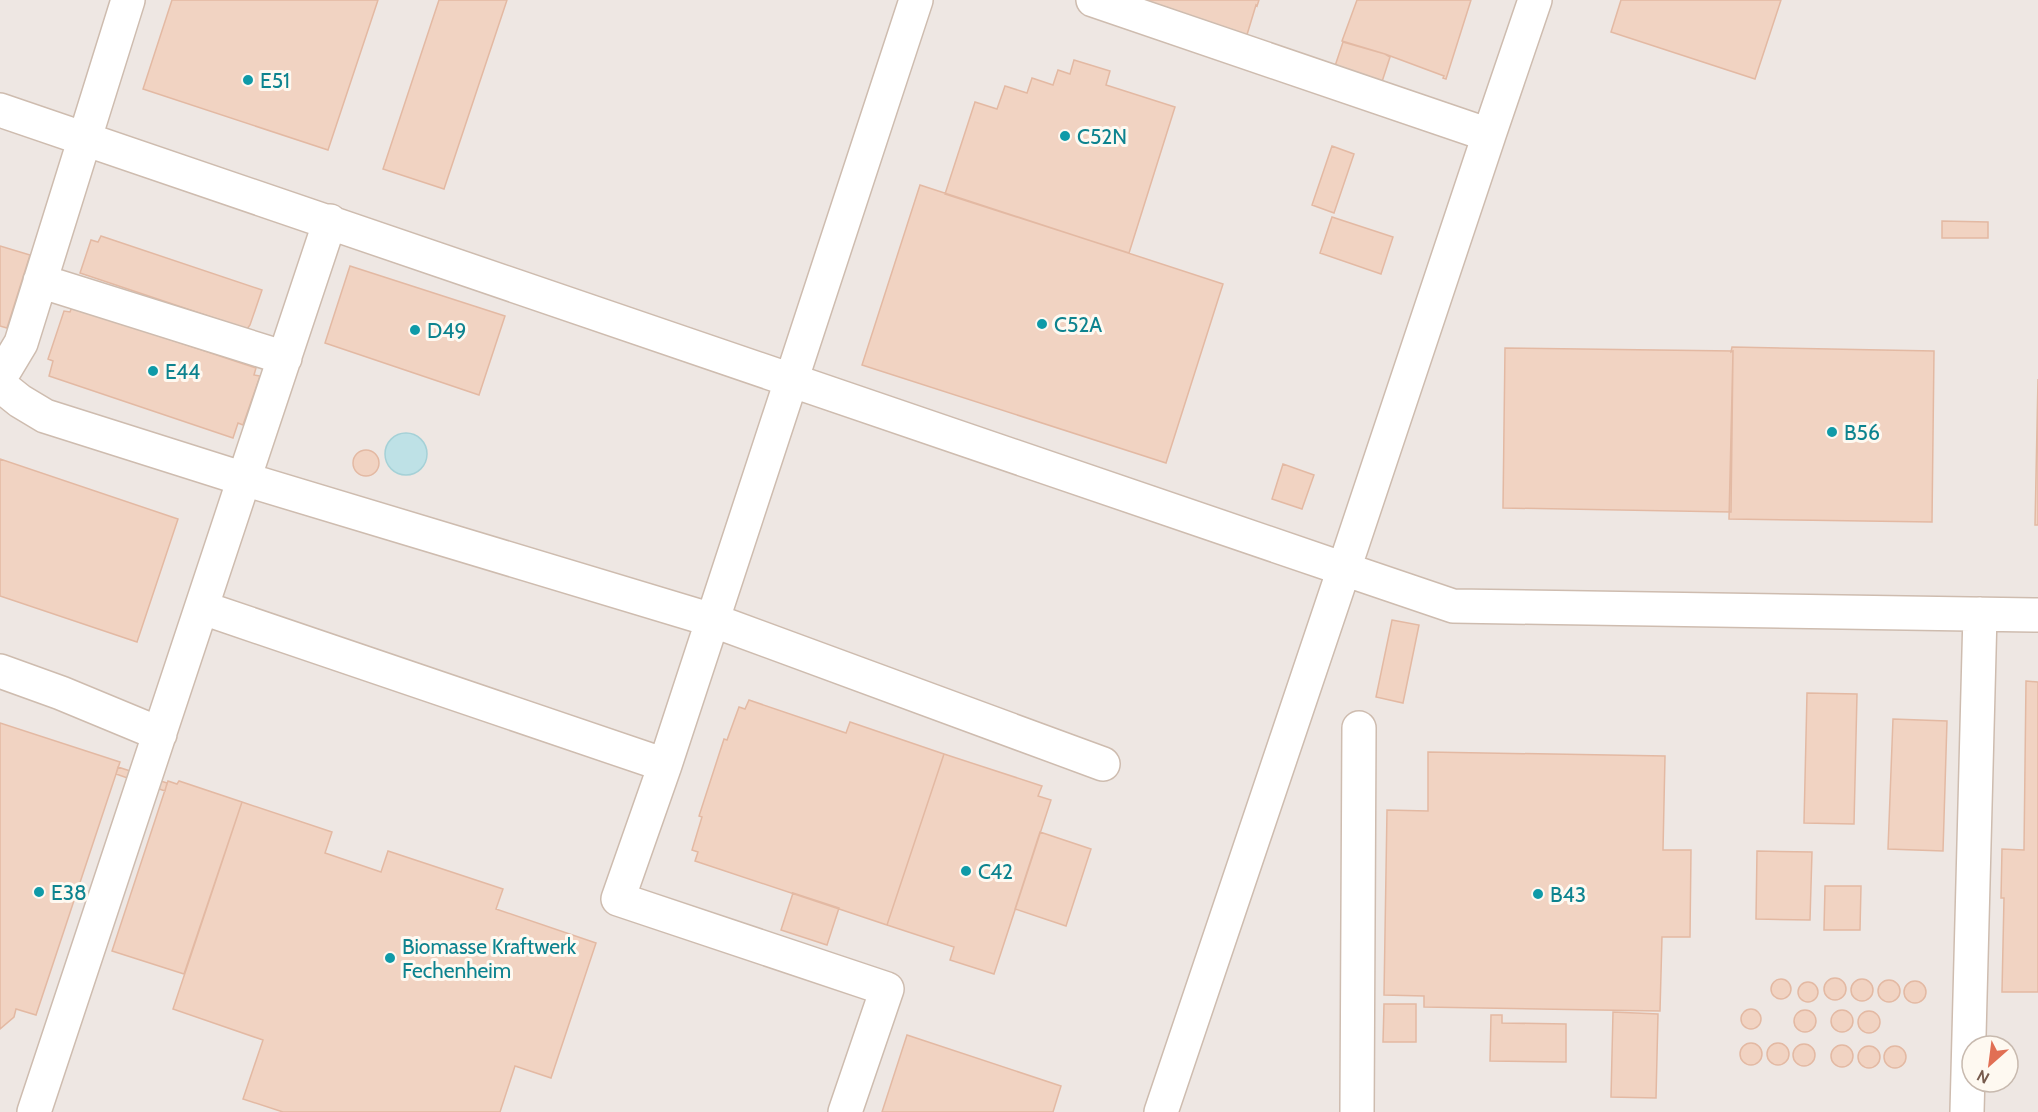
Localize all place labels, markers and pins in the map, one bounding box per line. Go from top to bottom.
place label: E51 [260,68,290,93]
marker: E51 [241,73,255,87]
place label: C52N [1077,124,1127,149]
marker: C52N [1058,129,1072,143]
place label: C52A [1054,312,1102,337]
marker: C52A [1035,317,1049,331]
place label: D49 [427,318,466,343]
marker: D49 [408,323,422,337]
place label: E44 [165,359,200,384]
marker: E44 [146,364,160,378]
place label: B56 [1844,420,1880,445]
marker: B56 [1825,425,1839,439]
place label: C42 [978,859,1013,884]
marker: C42 [959,864,973,878]
place label: E38 [51,880,87,905]
place label: B43 [1550,882,1586,907]
marker: E38 [32,885,46,899]
marker: B43 [1531,887,1545,901]
place label: Biomasse Kraftwerk Fechenheim [402,934,577,983]
marker: Biomasse Kraftwerk Fechenheim [383,951,397,965]

